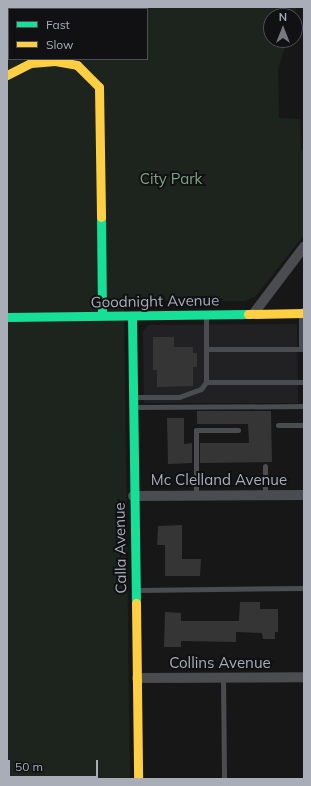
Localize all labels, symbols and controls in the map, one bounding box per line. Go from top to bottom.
legend [8,8,148,60]
north arrow [263,8,303,48]
text: N [279,10,287,24]
text: Fast [46,17,70,32]
text: Slow [46,37,74,52]
park label: City Park [140,170,202,188]
street label: Goodnight Avenue [91,291,219,311]
street label: Mc Clelland Avenue [151,471,287,489]
street label: Calla Avenue [110,502,130,594]
street label: Collins Avenue [169,654,271,672]
scale bar [10,752,100,778]
text: 50 m [15,759,43,774]

